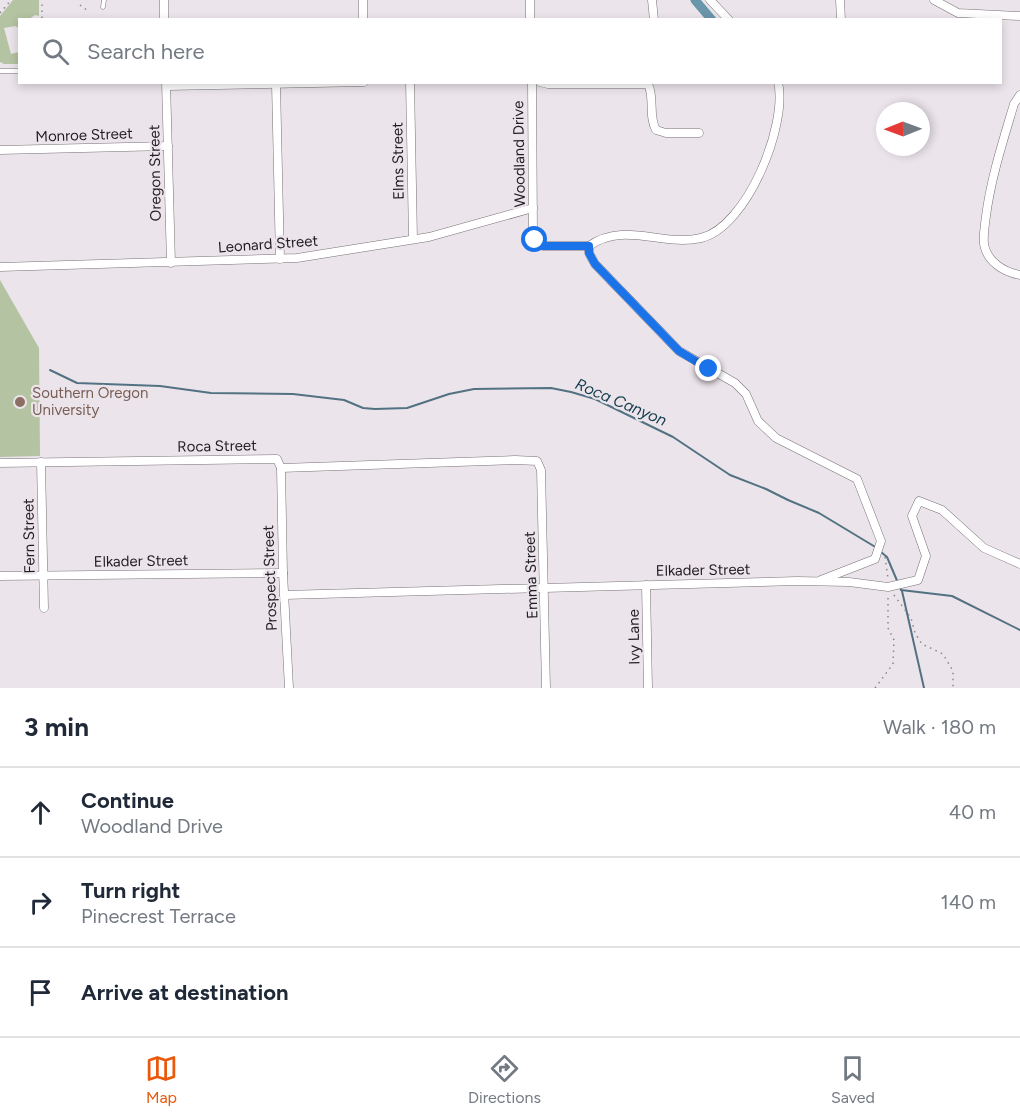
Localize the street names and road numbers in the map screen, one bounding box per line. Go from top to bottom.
street label: Woodland Drive [509,101,529,207]
street label: Elms Street [388,122,408,200]
street label: Monroe Street [35,124,133,146]
street label: Oregon Street [145,124,165,221]
street label: Leonard Street [217,232,319,256]
street label: Roca Street [177,436,257,456]
street label: Fern Street [19,498,39,574]
street label: Prospect Street [259,524,281,631]
street label: Emma Street [520,531,542,619]
street label: Elkader Street [93,551,189,571]
street label: Elkader Street [655,560,751,580]
street label: Ivy Lane [625,609,643,665]

